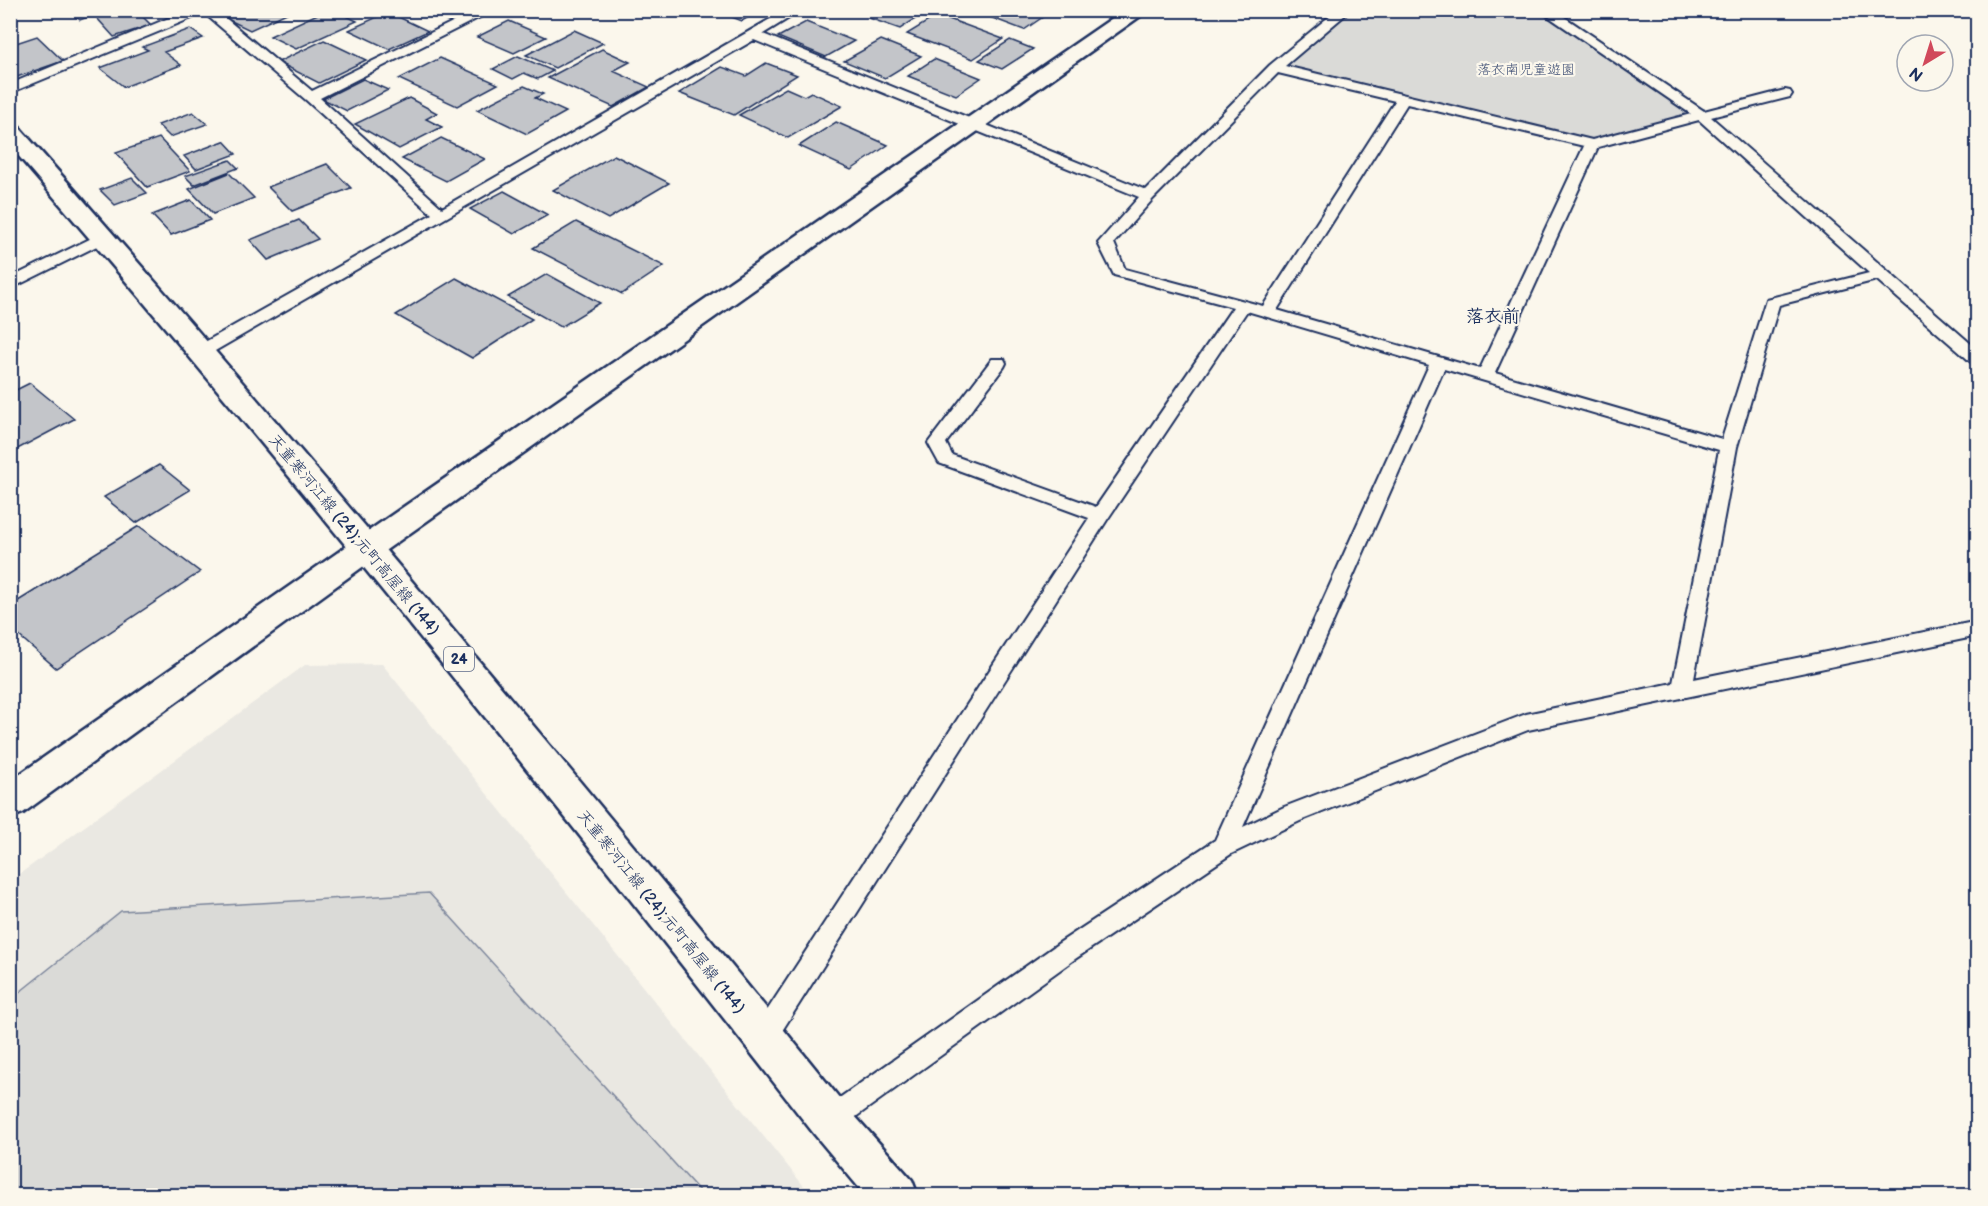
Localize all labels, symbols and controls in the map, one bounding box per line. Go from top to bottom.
north arrow [1895,33,1955,93]
park label: 落衣南児童遊園 [1477,61,1575,78]
text: N [1906,62,1927,85]
district label: 落衣前 [1466,306,1520,327]
street label: 天童寒河江線 (24);元町高屋線 (144) [264,431,443,639]
road number: 24 [444,647,474,671]
street label: 天童寒河江線 (24);元町高屋線 (144) [573,806,749,1017]

